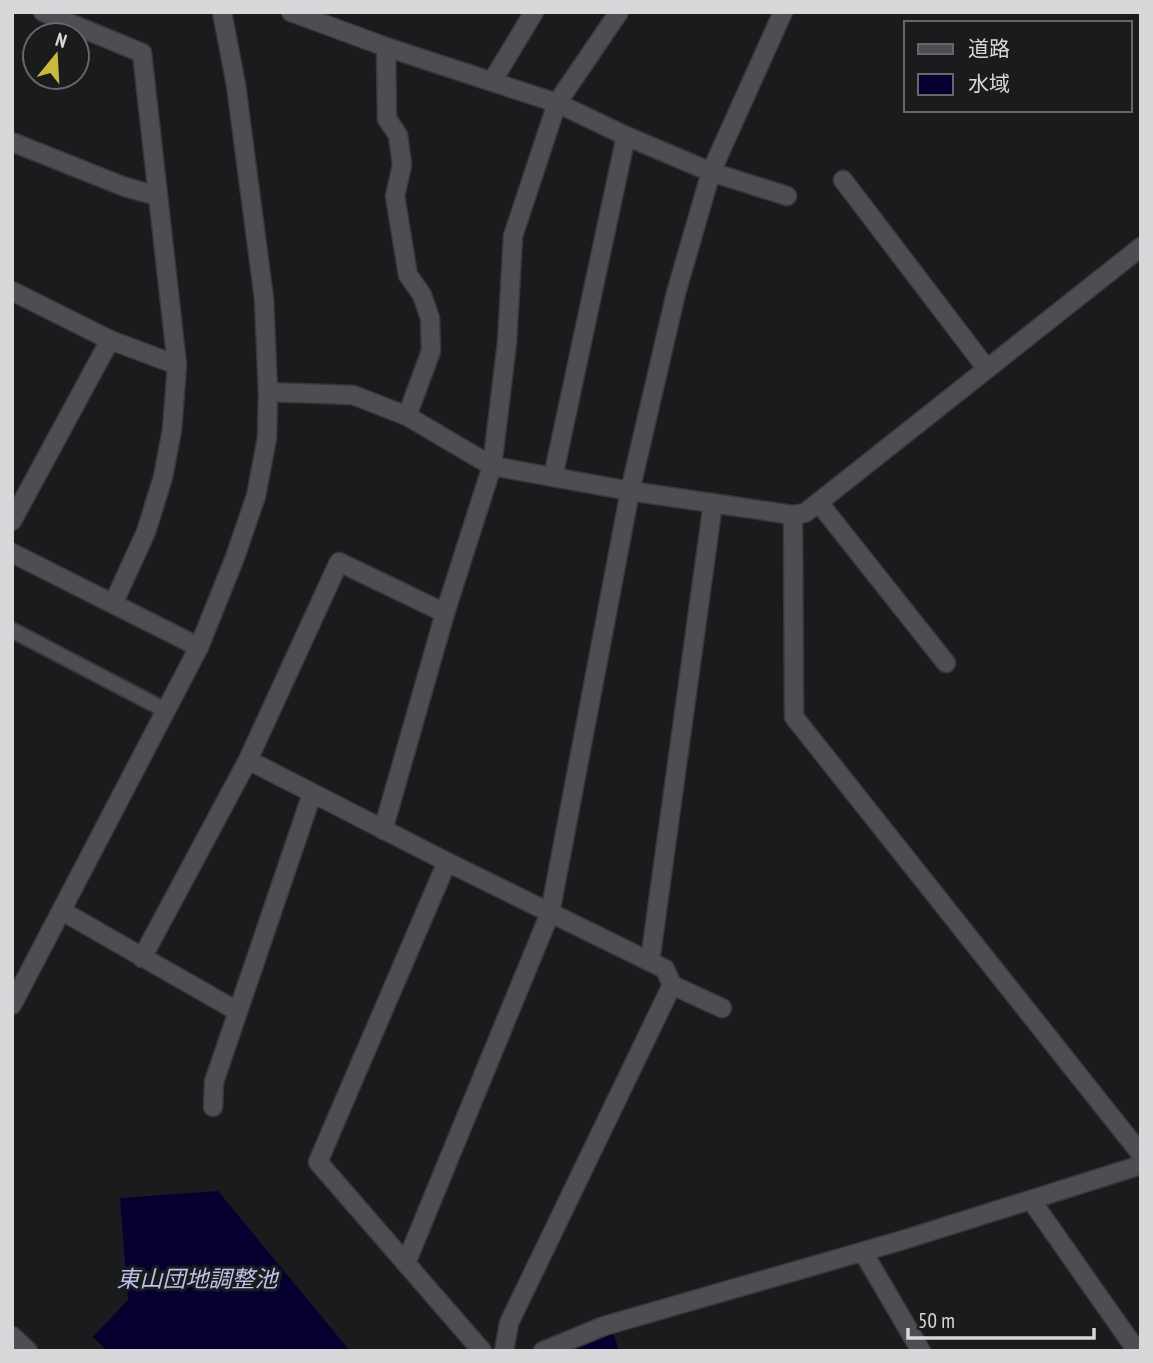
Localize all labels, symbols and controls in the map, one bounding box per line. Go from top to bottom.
north arrow [21,21,91,91]
legend [904,21,1132,112]
text: N [53,27,70,53]
text: 道路 [968,35,1010,62]
text: 水域 [968,70,1010,97]
water label: 東山団地調整池 [117,1264,280,1293]
scale bar [908,1296,1094,1340]
text: 50 m [918,1307,955,1334]

